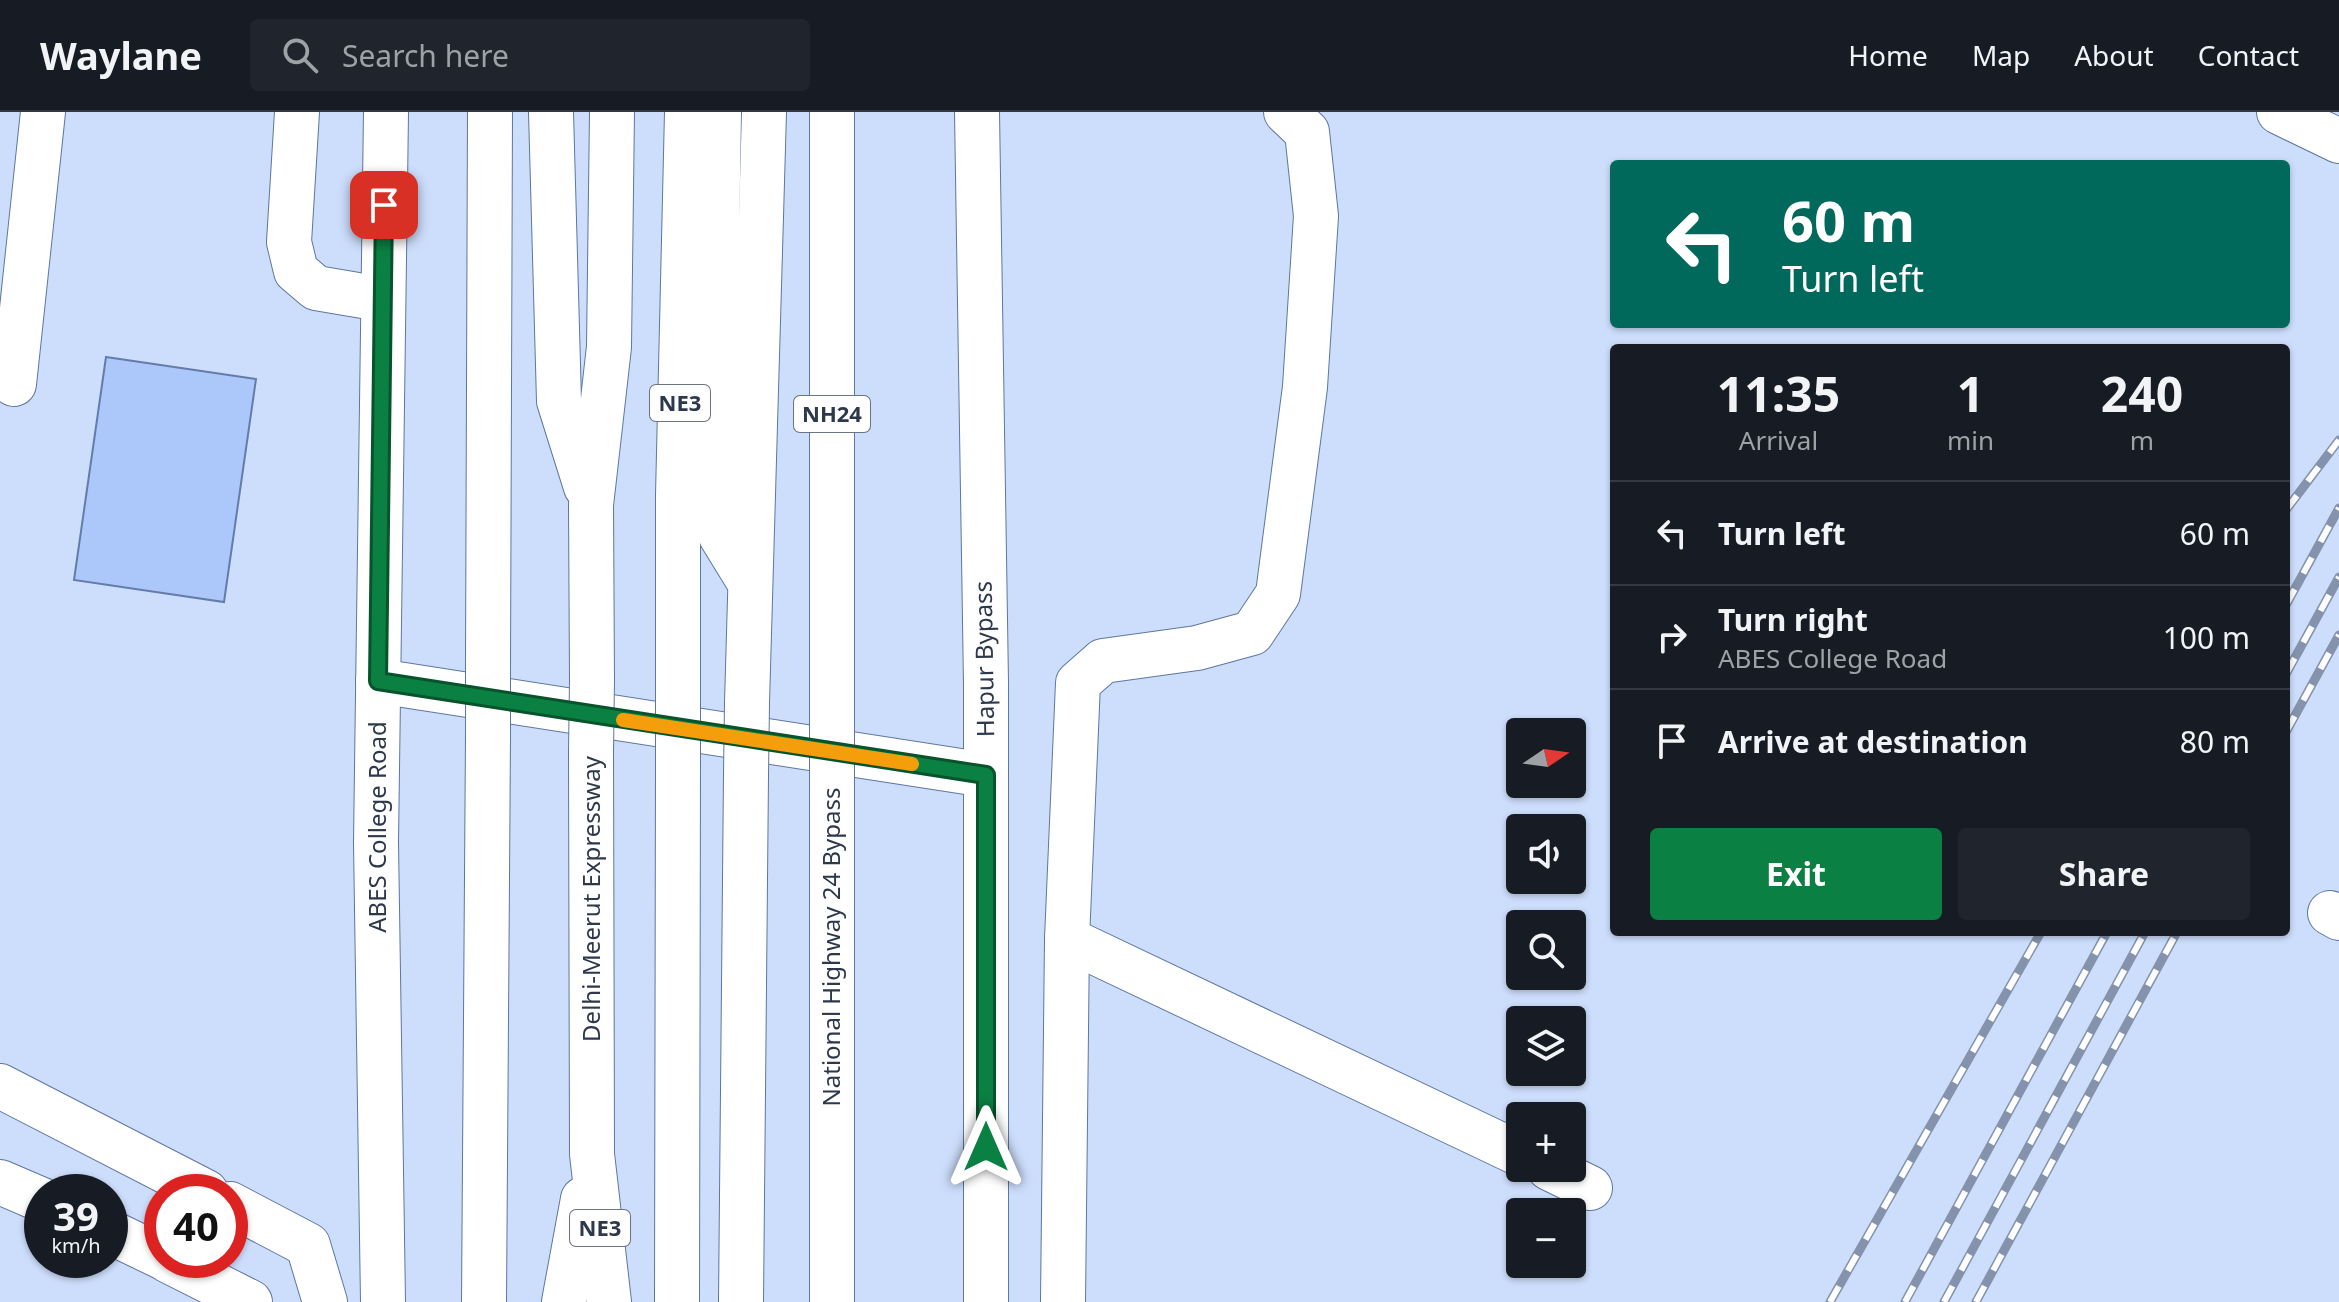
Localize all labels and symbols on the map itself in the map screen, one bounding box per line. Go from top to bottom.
pin [350,171,418,239]
road number: NE3 [650,385,710,421]
road number: NH24 [794,396,870,432]
street label: Hapur Bypass [966,581,1001,737]
north arrow [1506,718,1586,798]
street label: ABES College Road [360,721,393,933]
street label: Delhi-Meerut Expressway [574,755,607,1042]
street label: National Highway 24 Bypass [814,788,847,1106]
position arrow [944,1105,1028,1189]
speed limit sign: 40 [144,1174,248,1278]
road number: NE3 [570,1210,630,1246]

